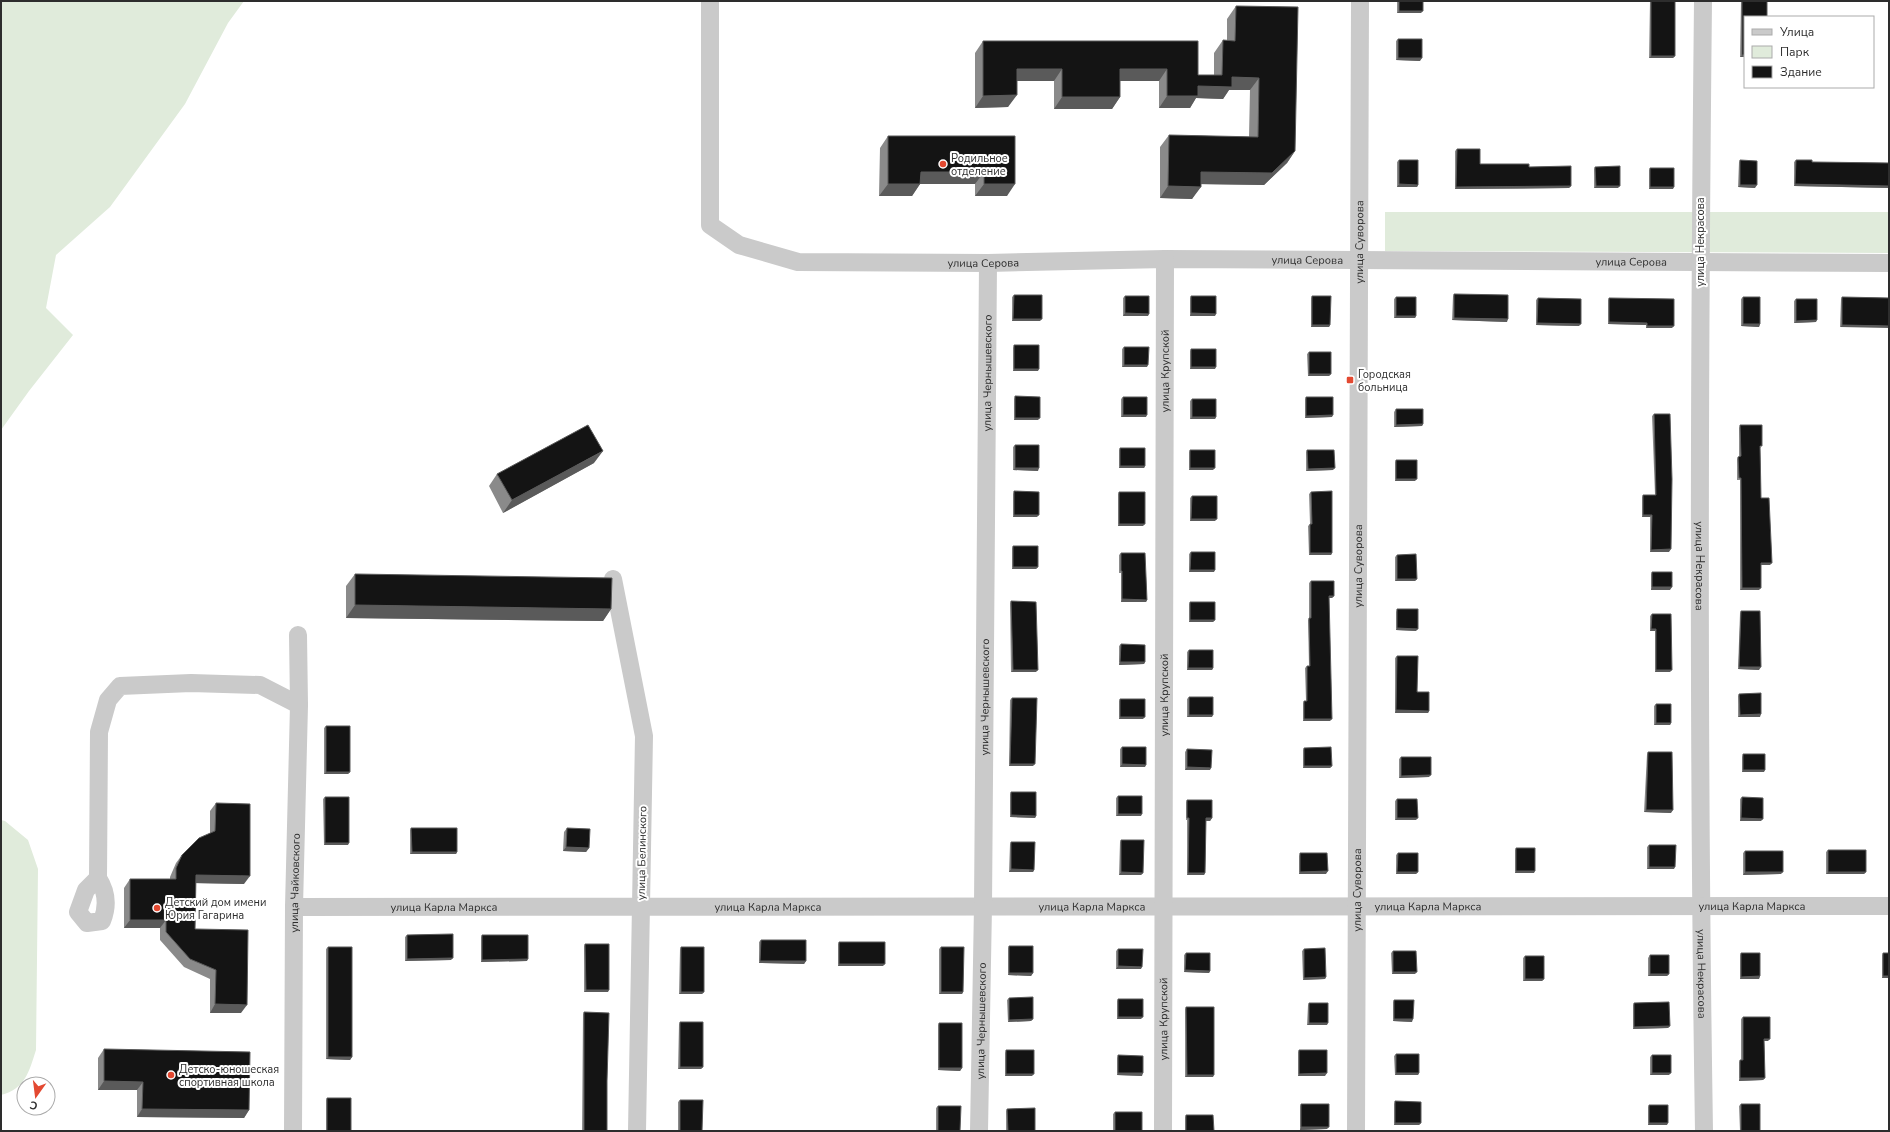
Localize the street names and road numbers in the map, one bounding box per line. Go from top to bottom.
street label: улица Некрасова [1693,197,1708,287]
street label: улица Суворова [1351,200,1367,284]
street label: улица Серова [1272,252,1343,267]
street label: улица Серова [1596,254,1667,269]
street label: улица Серова [948,255,1019,271]
street label: улица Чернышевского [979,314,995,432]
street label: улица Крупской [1157,330,1172,412]
street label: улица Некрасова [1692,521,1707,611]
street label: улица Суворова [1350,524,1366,608]
street label: улица Чернышевского [977,638,993,756]
street label: улица Крупской [1156,654,1172,736]
street label: улица Белинского [634,806,650,900]
street label: улица Чайковского [286,833,303,933]
street label: улица Суворова [1349,848,1365,932]
street label: улица Карла Маркса [391,899,498,914]
street label: улица Карла Маркса [715,899,822,914]
street label: улица Карла Маркса [1039,899,1146,914]
street label: улица Карла Маркса [1375,899,1482,914]
street label: улица Карла Маркса [1699,899,1806,914]
street label: улица Некрасова [1694,929,1710,1019]
street label: улица Чернышевского [972,962,989,1080]
street label: улица Крупской [1156,978,1171,1060]

